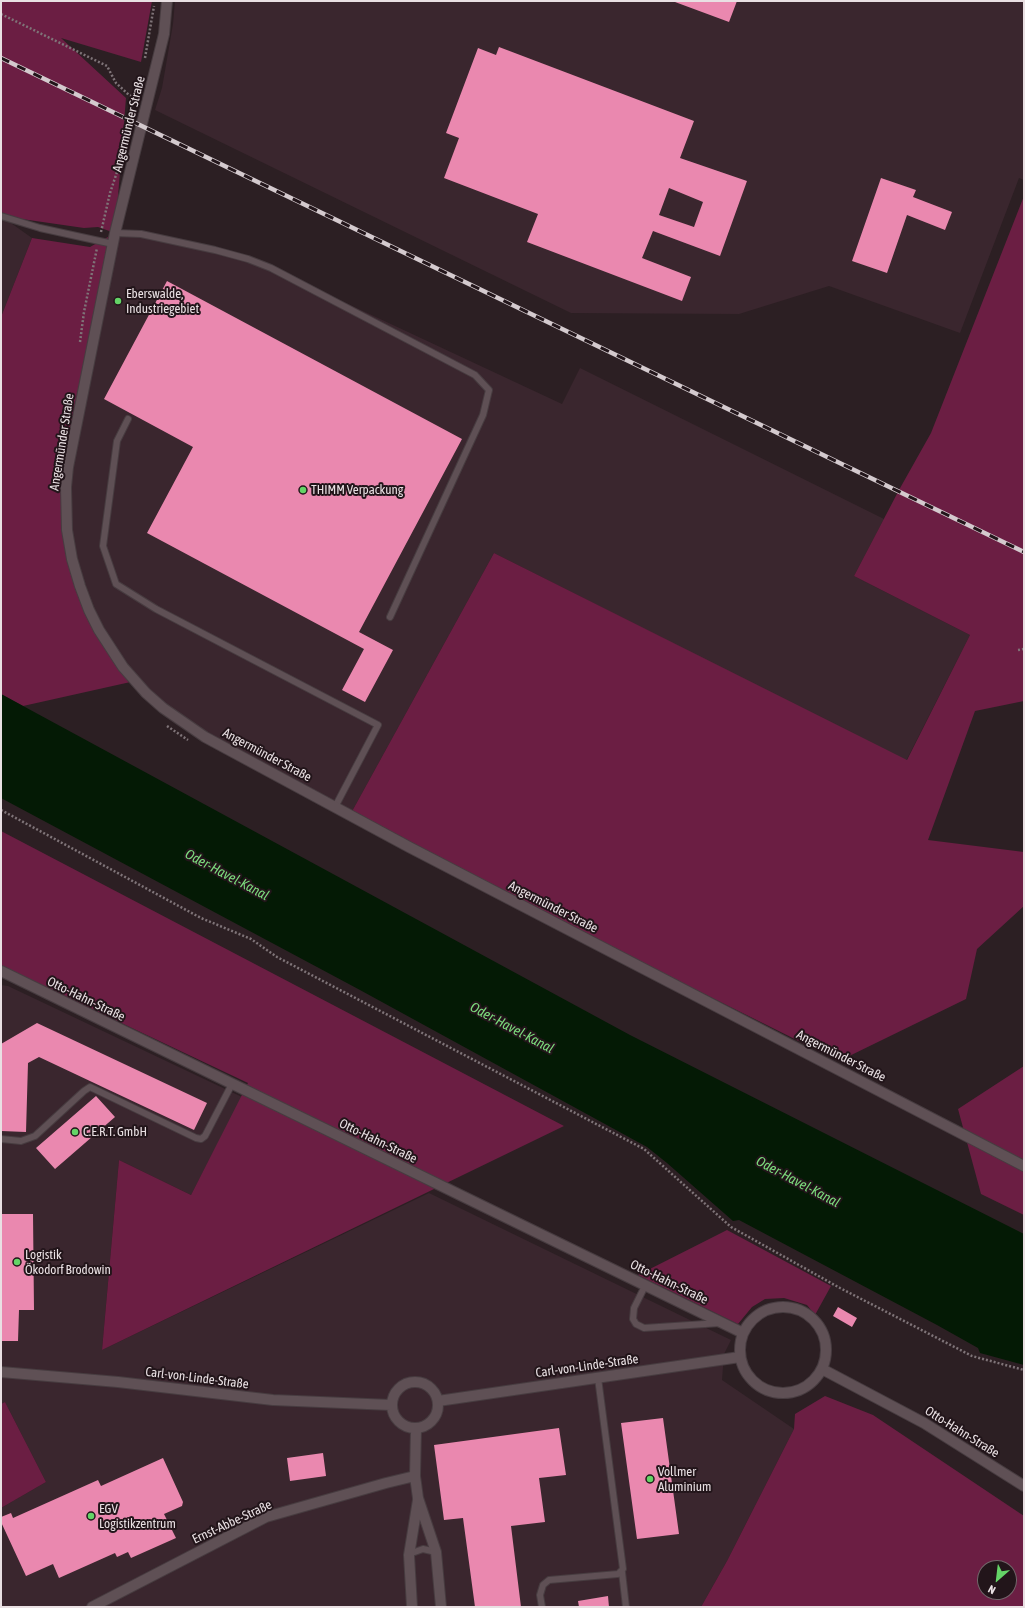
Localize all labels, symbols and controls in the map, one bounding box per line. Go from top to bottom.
street label: Angermünder Straße [110,74,148,174]
place label: Eberswalde, Industriegebiet [126,286,199,317]
marker: Eberswalde, Industriegebiet [113,296,123,306]
street label: Angermünder Straße [47,392,77,492]
place label: THIMM Verpackung [311,482,403,498]
marker: THIMM Verpackung [298,485,308,495]
street label: Angermünder Straße [220,725,314,785]
water label: Oder-Havel-Kanal [182,846,272,904]
street label: Angermünder Straße [506,878,600,936]
street label: Otto-Hahn-Straße [45,973,127,1025]
water label: Oder-Havel-Kanal [467,999,557,1057]
street label: Angermünder Straße [794,1027,888,1085]
street label: Otto-Hahn-Straße [337,1115,419,1167]
place label: C.E.R.T. GmbH [83,1124,147,1140]
marker: C.E.R.T. GmbH [70,1127,80,1137]
water label: Oder-Havel-Kanal [753,1153,843,1211]
place label: Logistik Ökodorf Brodowin [25,1247,111,1278]
street label: Otto-Hahn-Straße [628,1256,710,1308]
marker: Logistik Ökodorf Brodowin [12,1257,22,1267]
street label: Carl-von-Linde-Straße [535,1351,639,1381]
street label: Carl-von-Linde-Straße [145,1364,249,1392]
street label: Otto-Hahn-Straße [922,1403,1002,1461]
place label: Vollmer Aluminium [658,1464,711,1495]
marker: Vollmer Aluminium [645,1474,655,1484]
street label: Ernst-Abbe-Straße [190,1497,274,1547]
place label: EGV Logistikzentrum [99,1501,176,1532]
marker: EGV Logistikzentrum [86,1511,96,1521]
north arrow [977,1560,1017,1600]
text: N [986,1583,998,1597]

